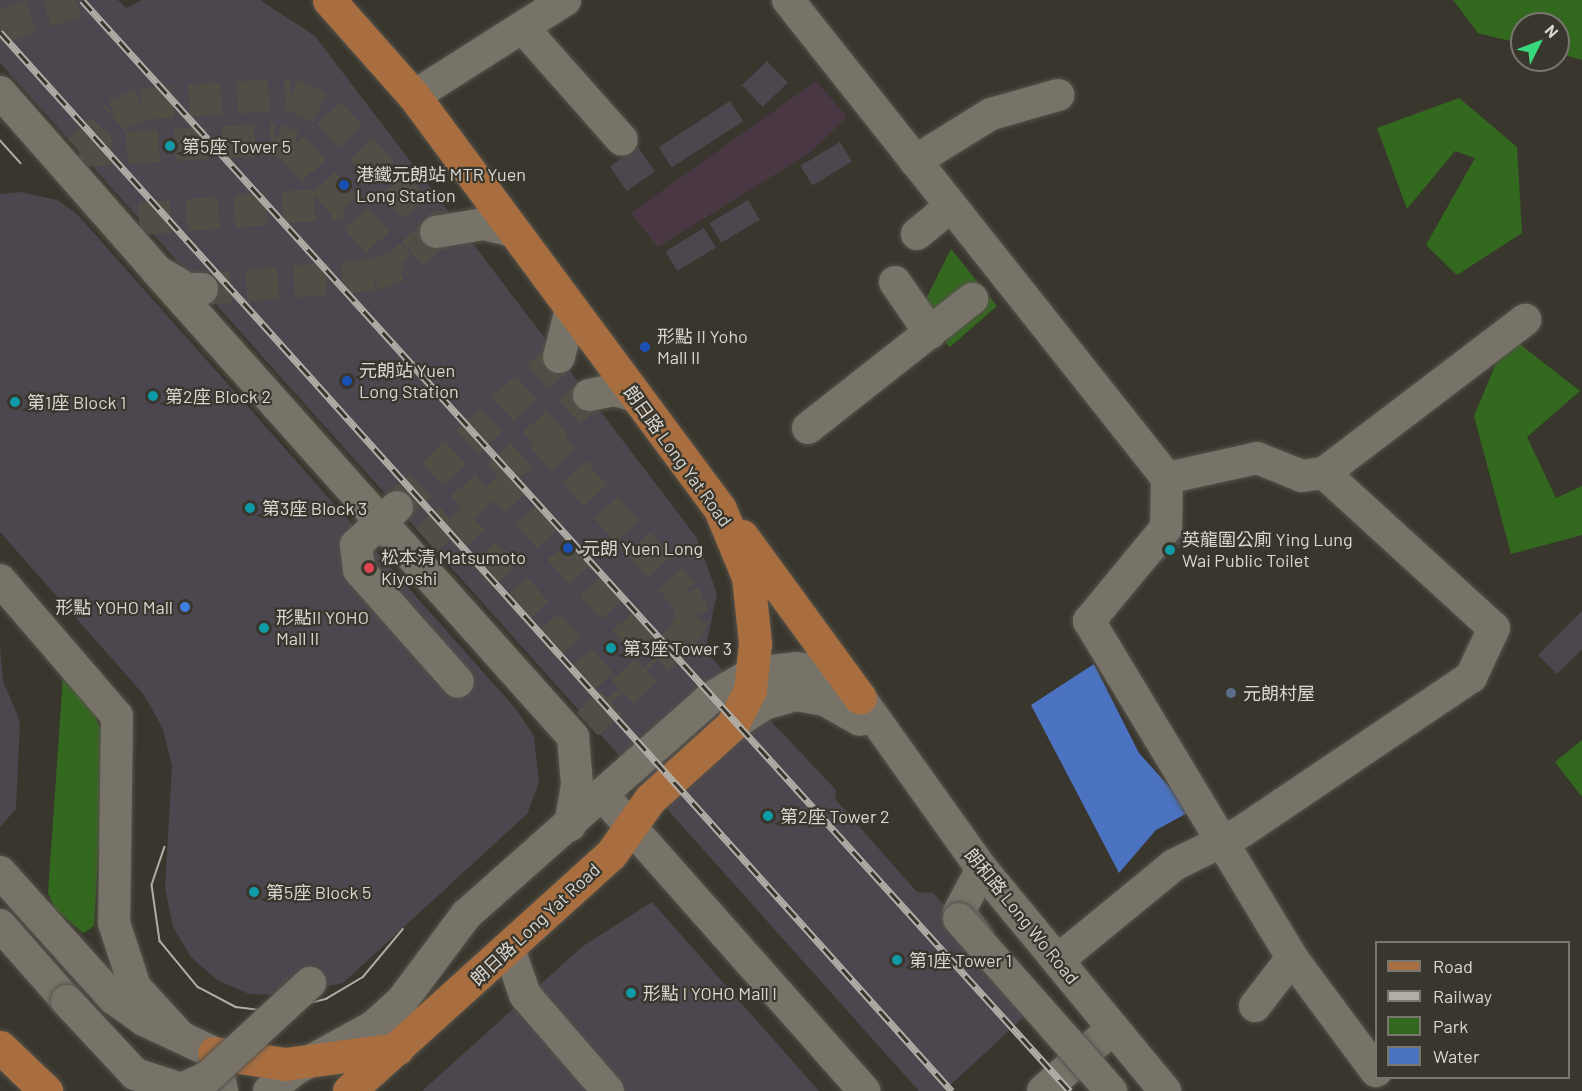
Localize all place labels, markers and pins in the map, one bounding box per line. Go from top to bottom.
place label: 第5座 Tower 5 [182,135,291,157]
marker: 第5座 Tower 5 [163,139,177,153]
place label: 港鐵元朗站 MTR Yuen Long Station [356,164,526,207]
marker: 港鐵元朗站 MTR Yuen Long Station [337,178,351,192]
place label: 形點 II Yoho Mall II [657,326,748,368]
marker: 形點 II Yoho Mall II [638,340,652,354]
place label: 元朗站 Yuen Long Station [359,360,459,403]
marker: 元朗站 Yuen Long Station [340,374,354,388]
place label: 第2座 Block 2 [165,385,271,407]
marker: 第2座 Block 2 [146,389,160,403]
place label: 第1座 Block 1 [27,391,126,413]
marker: 第1座 Block 1 [8,395,22,409]
place label: 第3座 Block 3 [262,497,367,519]
marker: 第3座 Block 3 [243,501,257,515]
place label: 英龍圍公廁 Ying Lung Wai Public Toilet [1182,529,1353,572]
place label: 元朗 Yuen Long [582,537,703,559]
marker: 元朗 Yuen Long [559,539,577,557]
marker: 英龍圍公廁 Ying Lung Wai Public Toilet [1163,543,1177,557]
place label: 松本清 Matsumoto Kiyoshi [381,547,526,590]
marker: 松本清 Matsumoto Kiyoshi [362,561,376,575]
place label: 形點 YOHO Mall [56,596,173,618]
marker: 形點 YOHO Mall [178,600,192,614]
place label: 形點II YOHO Mall II [276,607,369,650]
marker: 形點II YOHO Mall II [257,621,271,635]
place label: 第3座 Tower 3 [623,637,732,659]
marker: 第3座 Tower 3 [604,641,618,655]
place label: 元朗村屋 [1243,682,1315,704]
marker: 元朗村屋 [1224,686,1238,700]
place label: 第2座 Tower 2 [780,805,890,827]
marker: 第2座 Tower 2 [761,809,775,823]
place label: 第5座 Block 5 [266,881,371,903]
marker: 第5座 Block 5 [247,885,261,899]
place label: 第1座 Tower 1 [909,949,1012,971]
marker: 第1座 Tower 1 [890,953,904,967]
place label: 形點 I YOHO Mall I [643,982,777,1004]
marker: 形點 I YOHO Mall I [624,986,638,1000]

